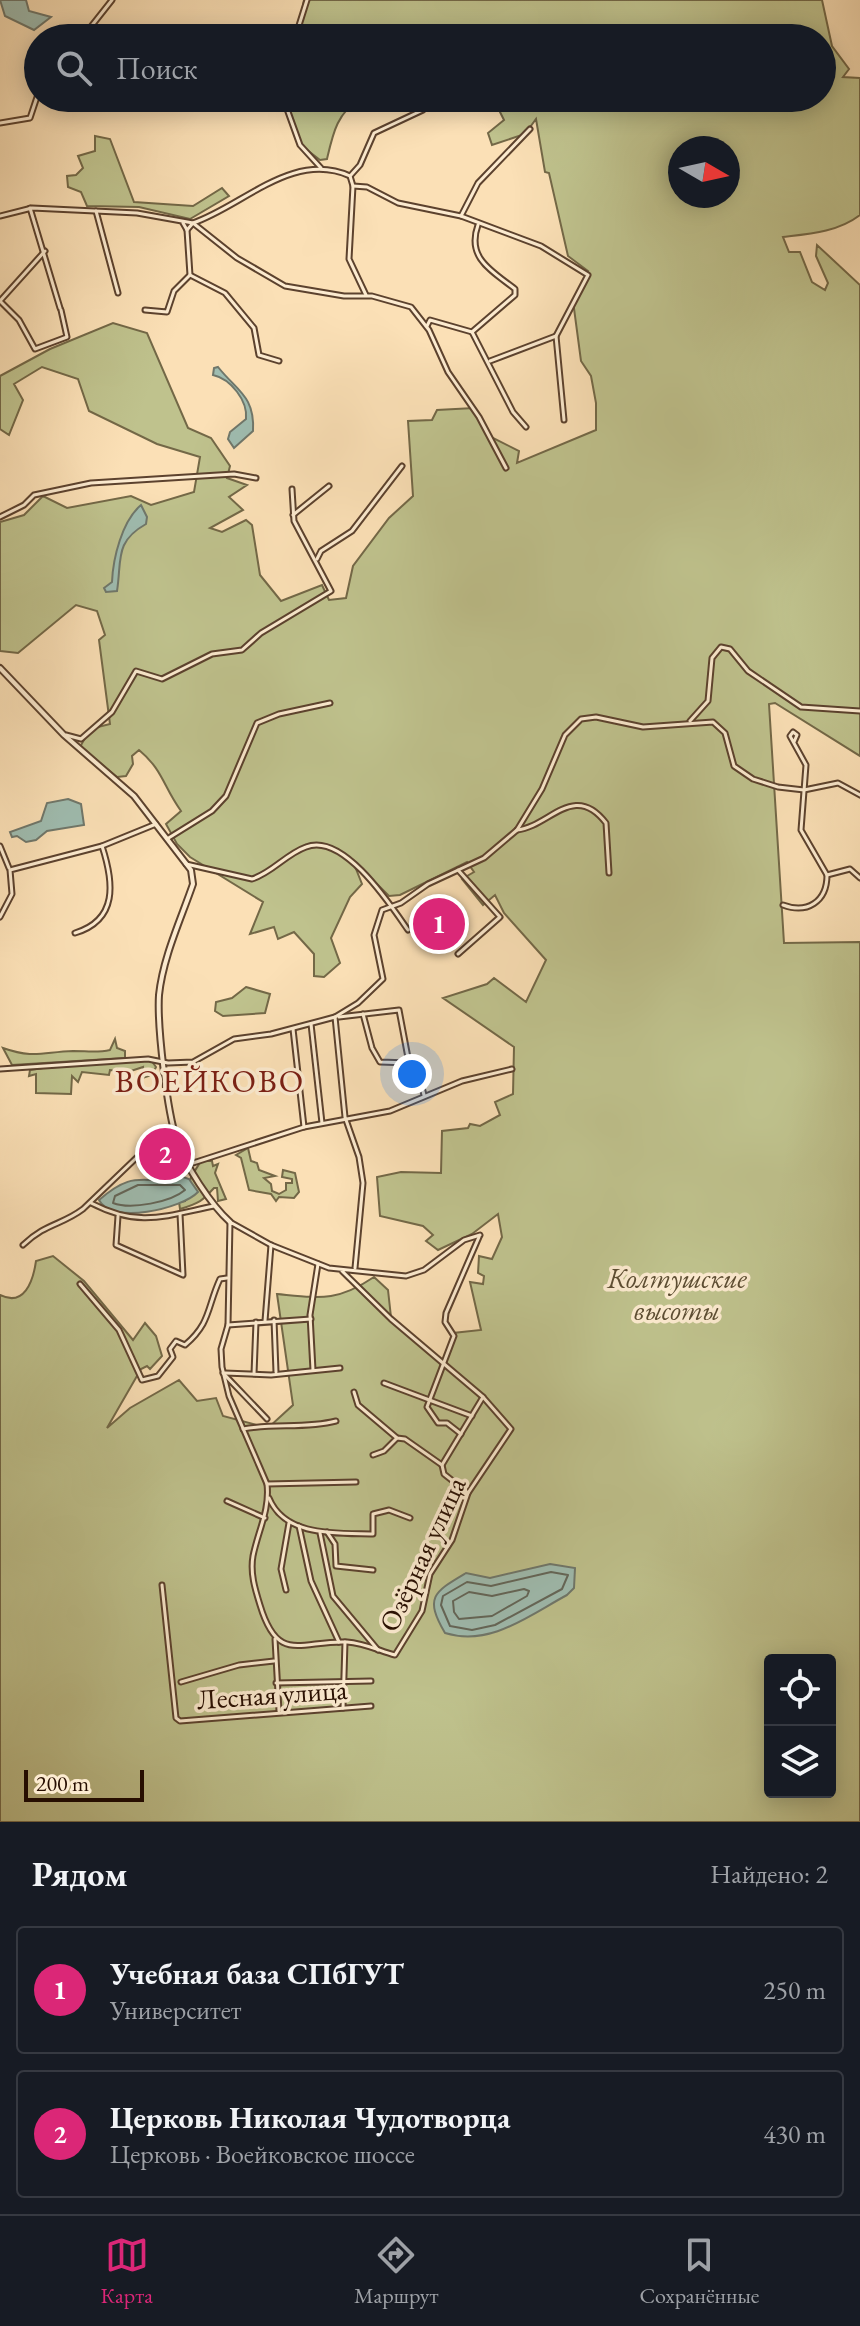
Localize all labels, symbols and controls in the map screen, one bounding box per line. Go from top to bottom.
search box [24,24,836,112]
icon: search [52,46,96,90]
text: Поиск [116,49,198,88]
north arrow [668,136,740,208]
pin: 1 [413,894,465,954]
your location [392,1054,432,1094]
district label: ВОЕЙКОВО [115,1060,305,1102]
pin: 2 [139,1124,191,1184]
park label: Колтушские высоты [606,1260,747,1328]
street label: Озёрная улица [370,1470,474,1637]
map controls [764,1654,836,1798]
button: locate [764,1654,836,1726]
street label: Лесная улица [196,1671,349,1717]
button: layers [764,1726,836,1798]
scale bar [24,1766,144,1802]
text: 200 m [36,1769,89,1798]
text: Рядом [32,1852,127,1896]
text: Найдено: 2 [710,1857,828,1891]
text: Учебная база СПбГУТ [110,1954,404,1993]
text: 1 [53,1973,67,2007]
text: 250 m [763,1973,826,2007]
text: Университет [110,1993,242,2027]
text: Церковь Николая Чудотворца [110,2098,510,2137]
text: 2 [53,2117,67,2151]
text: 430 m [763,2117,826,2151]
text: Церковь · Воейковское шоссе [110,2137,415,2171]
tab: Карта [101,2233,153,2310]
tab: Маршрут [354,2233,438,2310]
tab: Сохранённые [639,2233,759,2310]

